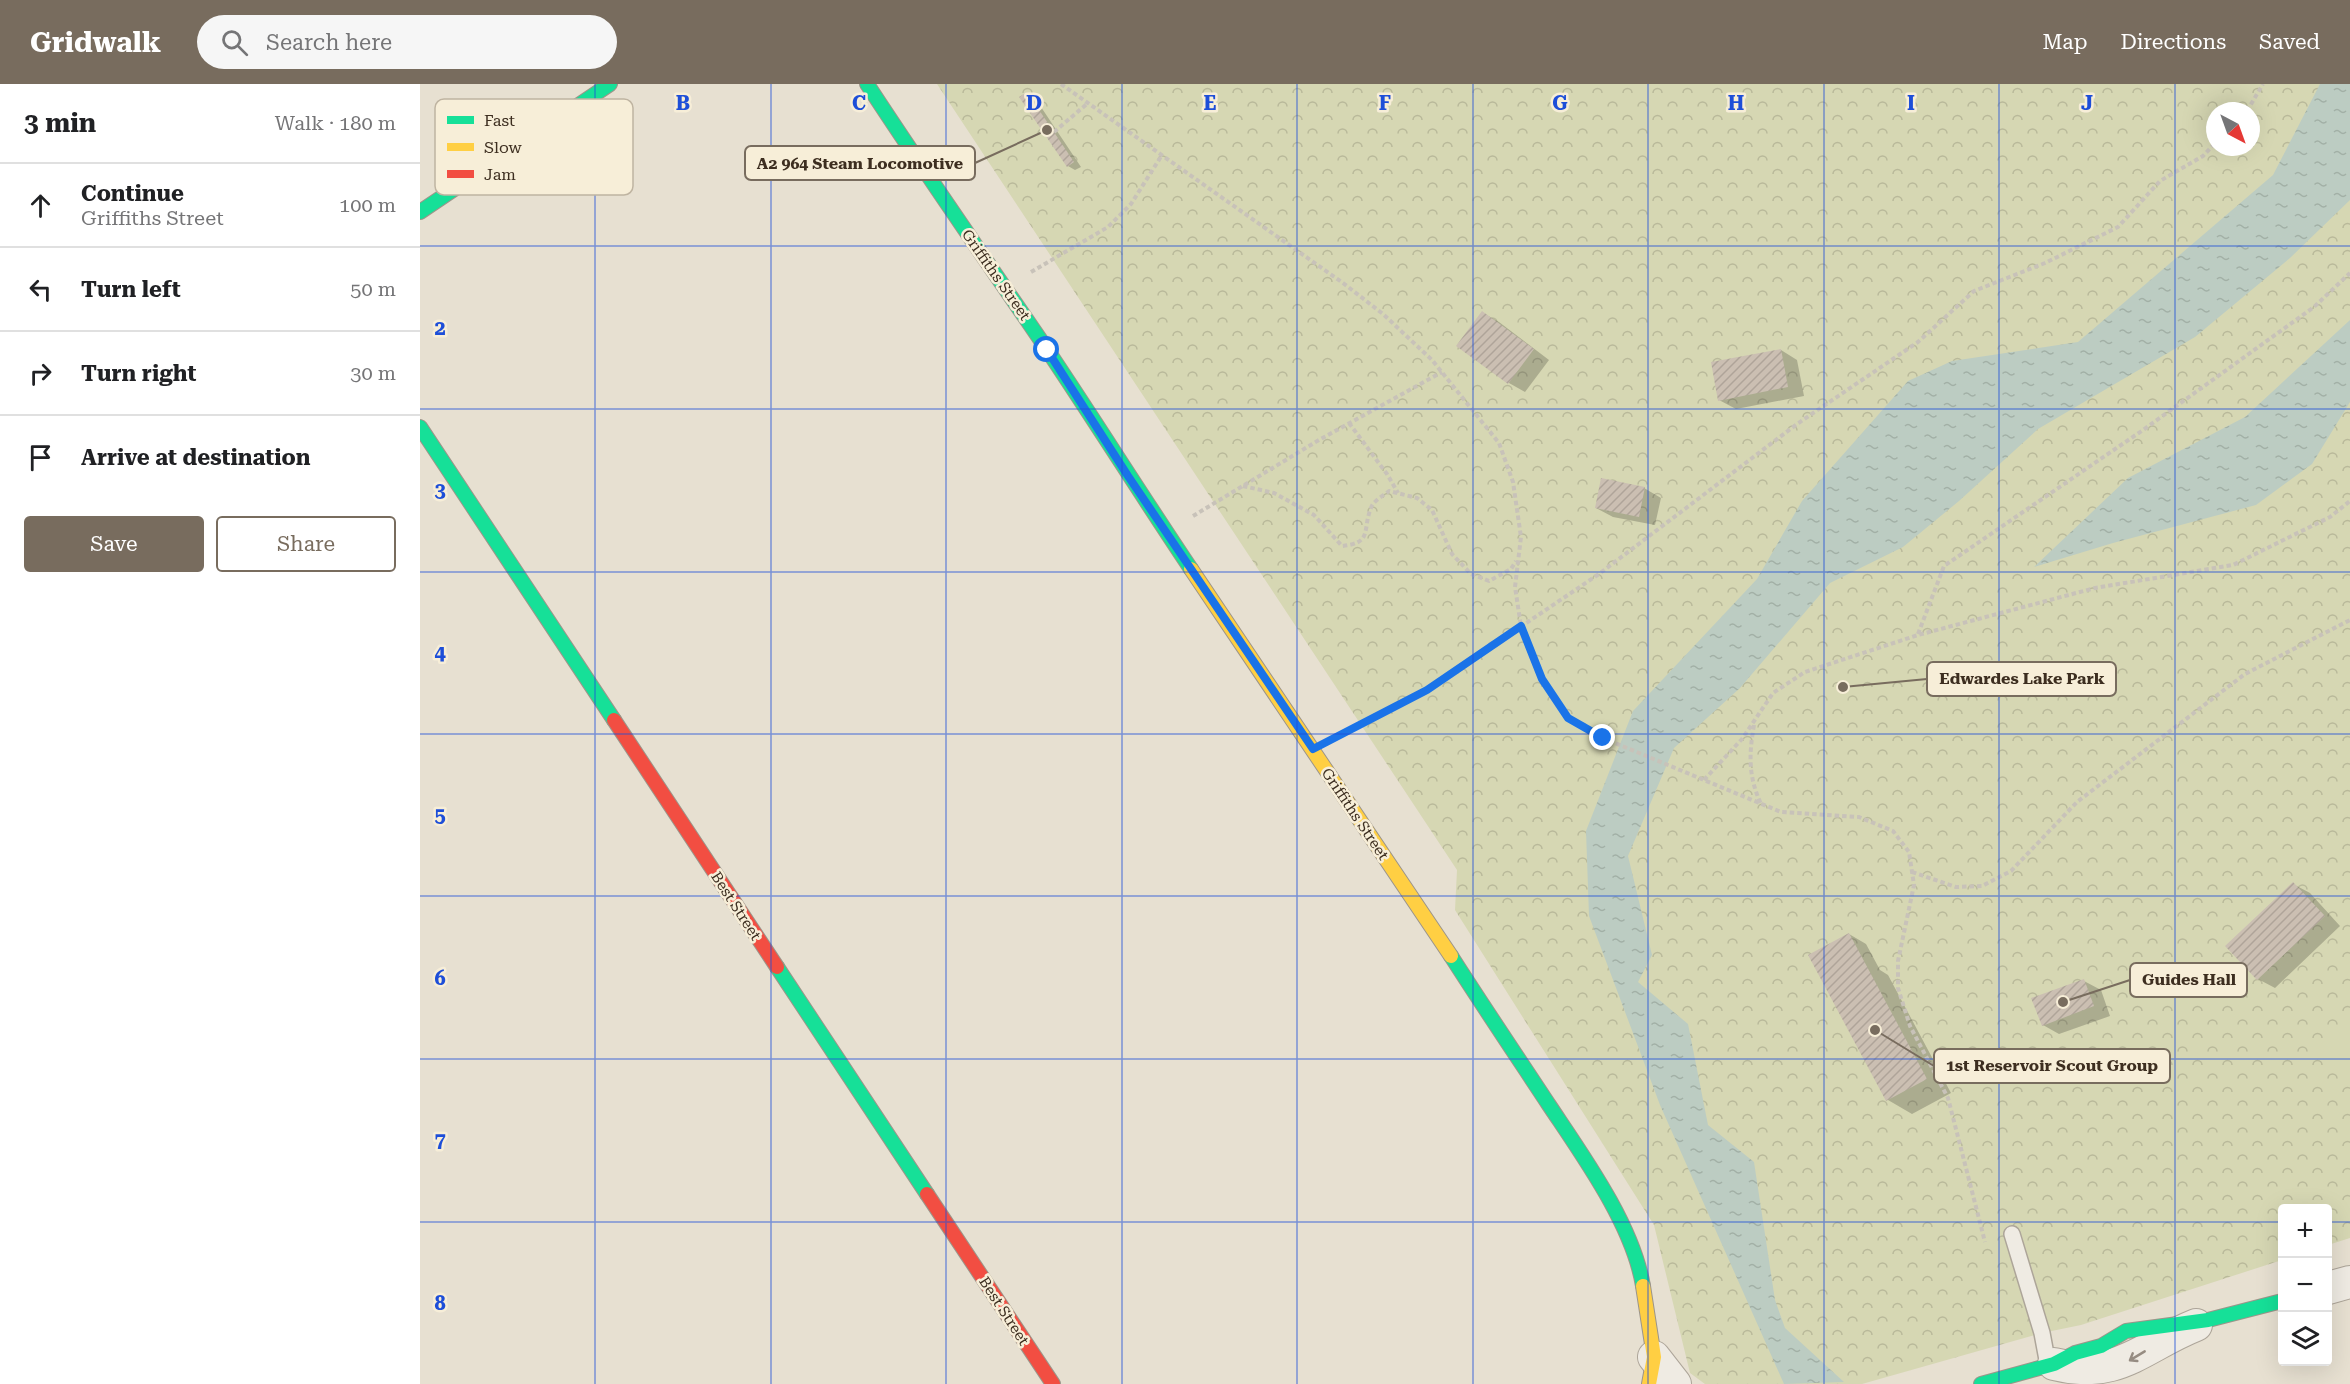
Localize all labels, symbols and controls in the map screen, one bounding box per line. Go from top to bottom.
search box [197,15,617,69]
text: Gridwalk [30,26,161,59]
icon: search [218,26,251,59]
text: Search here [266,30,392,55]
text: Map [2043,30,2087,54]
text: Directions [2120,30,2226,54]
text: Saved [2259,30,2320,54]
text: B [676,91,690,115]
text: C [852,91,866,115]
text: D [1026,91,1042,115]
text: E [1204,91,1217,115]
text: F [1379,91,1391,115]
text: G [1552,91,1568,115]
text: H [1728,91,1744,115]
text: I [1907,91,1915,115]
text: J [2081,91,2093,115]
legend [435,99,633,195]
north arrow [2206,102,2260,156]
text: 3 min [24,108,96,138]
text: Walk · 180 m [275,111,396,135]
text: Fast [484,111,515,130]
text: Slow [484,138,522,157]
callout: A2 964 Steam Locomotive [745,146,975,180]
text: A2 964 Steam Locomotive [757,154,963,173]
text: Jam [484,165,516,184]
text: Continue [81,181,184,206]
icon: ahead [24,189,57,222]
text: 100 m [339,193,396,217]
text: Griffiths Street [81,206,224,230]
street label: Griffiths Street [958,226,1034,324]
icon: left [24,273,57,306]
text: Turn left [81,277,181,302]
text: 50 m [350,277,396,301]
text: 2 [434,316,446,340]
route start [1033,336,1059,362]
icon: right [24,357,57,390]
text: Turn right [81,361,196,386]
text: 30 m [350,361,396,385]
icon: arrive [24,441,57,474]
text: Arrive at destination [81,445,310,470]
text: 3 [434,478,446,502]
button: Save [24,516,204,572]
button: Share [216,516,396,572]
text: 4 [434,641,446,665]
callout: Edwardes Lake Park [1927,662,2116,696]
text: Edwardes Lake Park [1939,669,2105,688]
route end [1589,724,1615,750]
street label: Griffiths Street [1318,765,1393,864]
text: 5 [434,803,446,827]
street label: Best Street [707,868,765,944]
callout: Guides Hall [2130,963,2247,997]
text: 6 [434,966,446,990]
text: Guides Hall [2142,970,2237,989]
callout: 1st Reservoir Scout Group [1934,1049,2170,1083]
text: 1st Reservoir Scout Group [1946,1056,2158,1075]
text: 7 [434,1128,446,1152]
map controls [2278,1204,2332,1366]
button: + [2278,1204,2332,1258]
button: − [2278,1258,2332,1312]
street label: Best Street [975,1273,1033,1349]
text: 8 [434,1291,446,1315]
button: layers [2278,1312,2332,1366]
one-way arrow [2129,1350,2146,1362]

